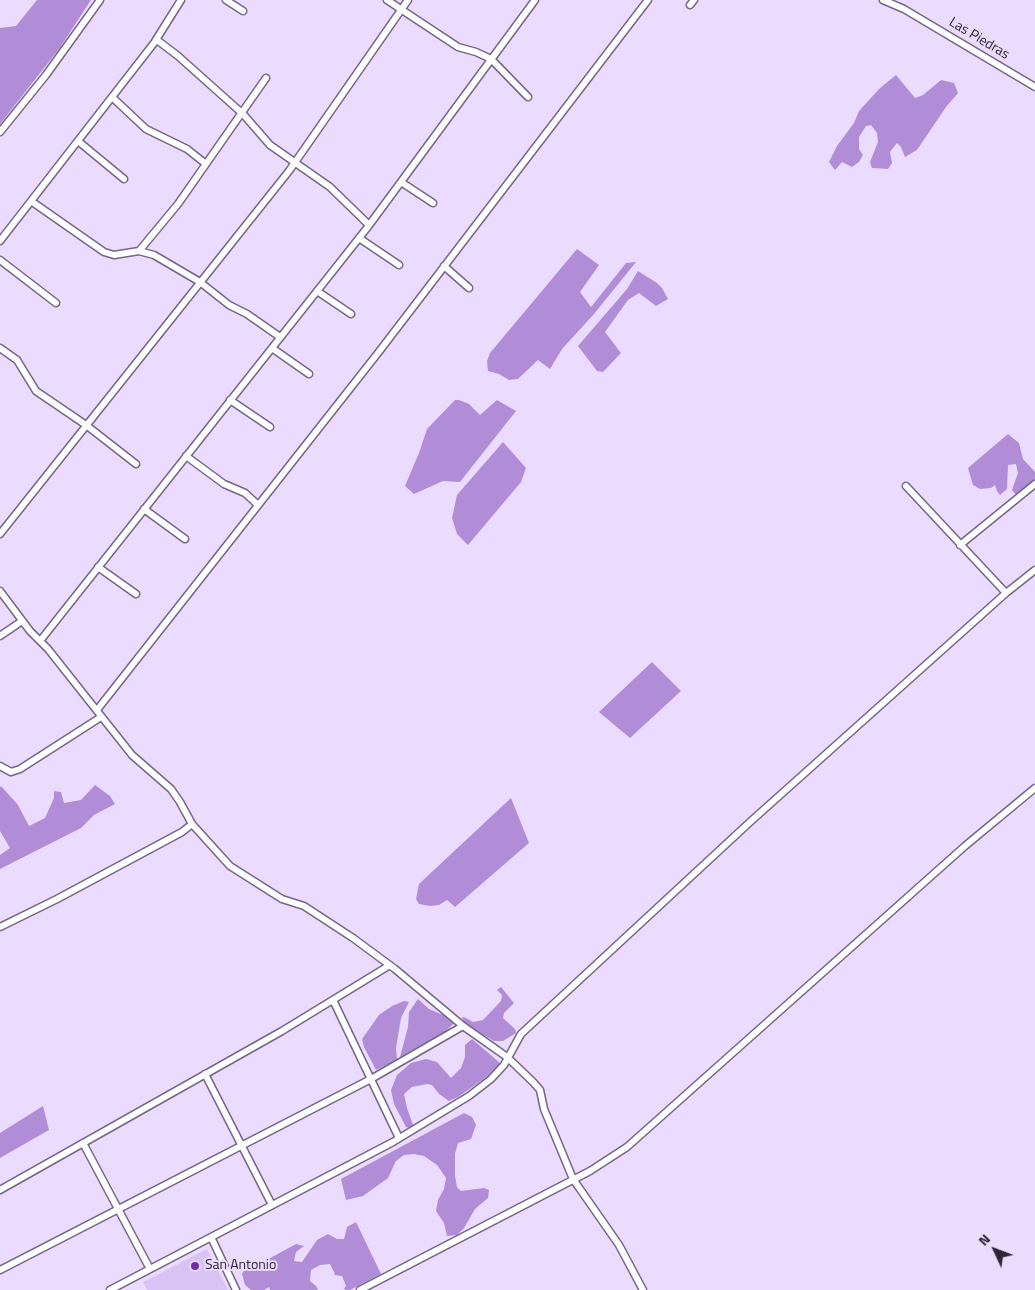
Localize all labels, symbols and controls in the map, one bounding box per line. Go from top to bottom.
street label: Las Piedras [946,14,1012,64]
north arrow [970,1225,1020,1275]
text: N [973,1229,995,1250]
place label: San Antonio [205,1258,276,1274]
marker: San Antonio [189,1260,201,1272]

